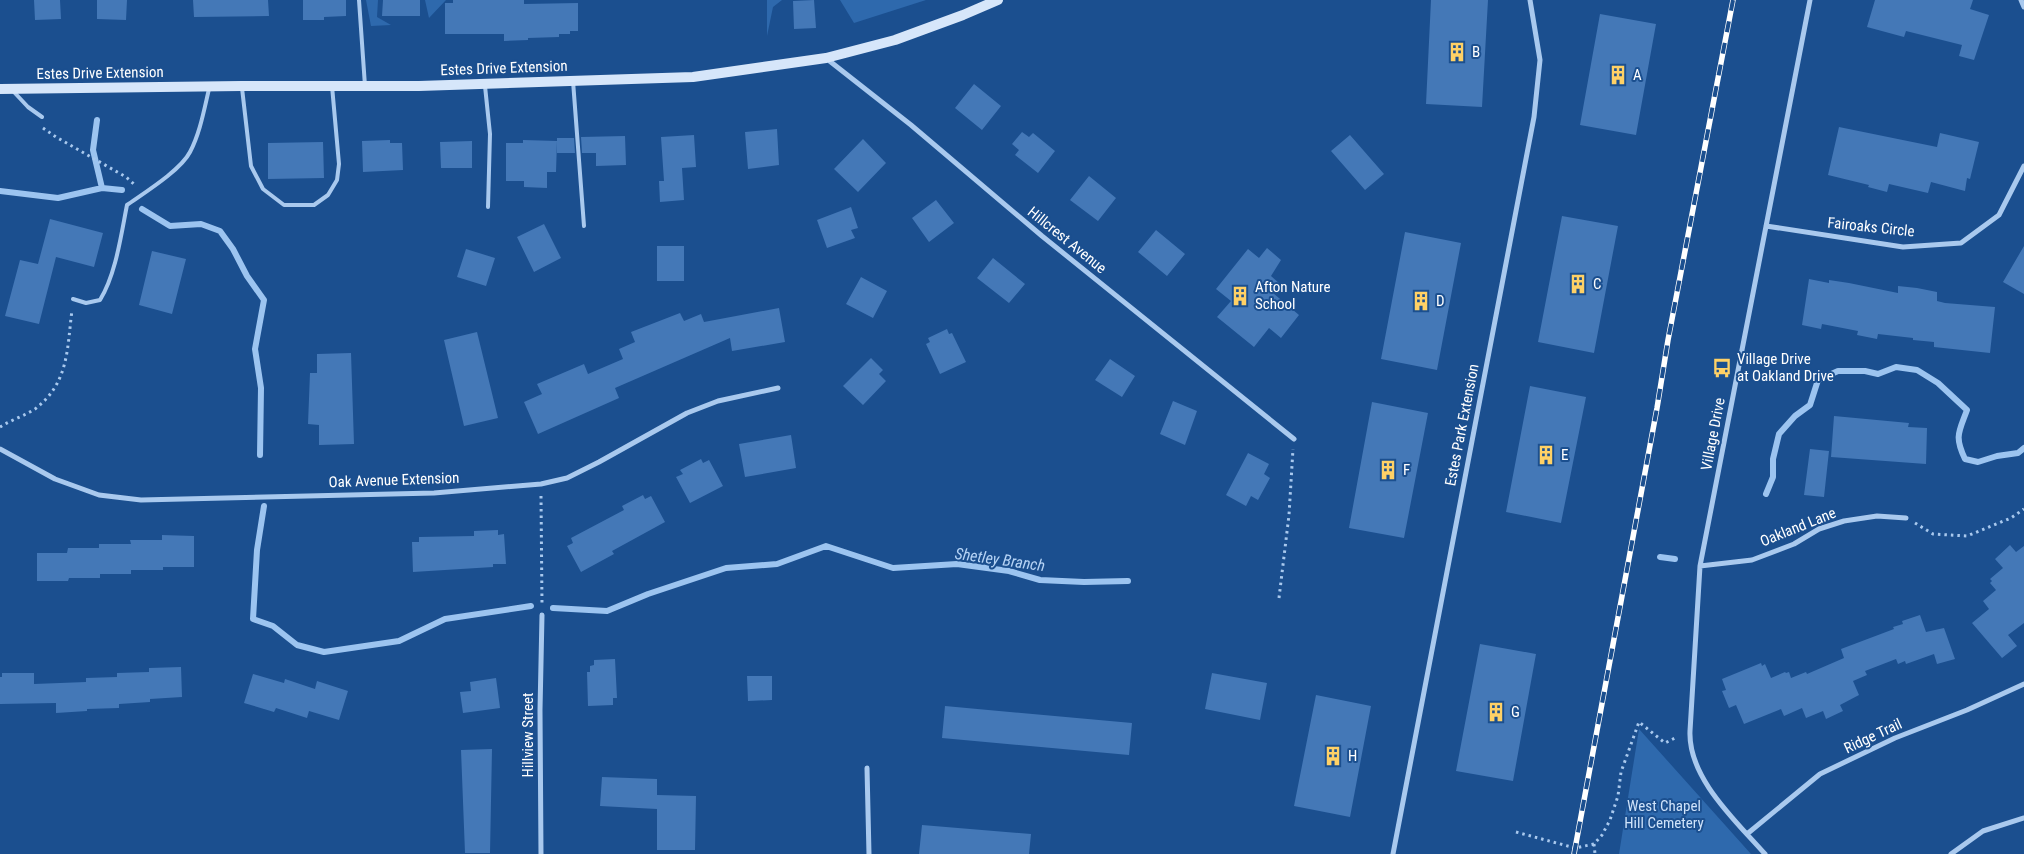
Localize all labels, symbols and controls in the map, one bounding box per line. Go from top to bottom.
building icon: B [1446,41,1468,63]
place label: B [1472,43,1480,61]
street label: Estes Drive Extension [440,57,568,79]
street label: Estes Drive Extension [36,63,164,83]
building icon: A [1607,64,1629,86]
place label: A [1633,66,1642,84]
street label: Hillcrest Avenue [1024,203,1110,277]
street label: Fairoaks Circle [1827,213,1915,241]
building icon: C [1567,273,1589,295]
place label: C [1593,275,1602,293]
place label: Afton Nature School [1255,278,1331,313]
building icon: Afton Nature School [1229,285,1251,307]
building icon: D [1410,290,1432,312]
place label: D [1436,292,1445,310]
place label: Village Drive at Oakland Drive [1737,350,1834,385]
bus stop icon: Village Drive at Oakland Drive [1711,357,1733,379]
street label: Estes Park Extension [1441,362,1483,488]
street label: Village Drive [1697,396,1729,472]
building icon: E [1535,444,1557,466]
place label: E [1561,446,1568,464]
building icon: F [1377,459,1399,481]
place label: F [1403,461,1410,479]
street label: Oak Avenue Extension [328,469,460,491]
street label: Oakland Lane [1757,504,1839,550]
water label: Shetley Branch [954,544,1046,575]
street label: Hillview Street [519,693,537,777]
building icon: G [1485,701,1507,723]
place label: G [1511,703,1520,721]
street label: Ridge Trail [1841,715,1905,757]
building icon: H [1322,745,1344,767]
place label: H [1348,747,1357,765]
park label: West Chapel Hill Cemetery [1624,797,1704,832]

